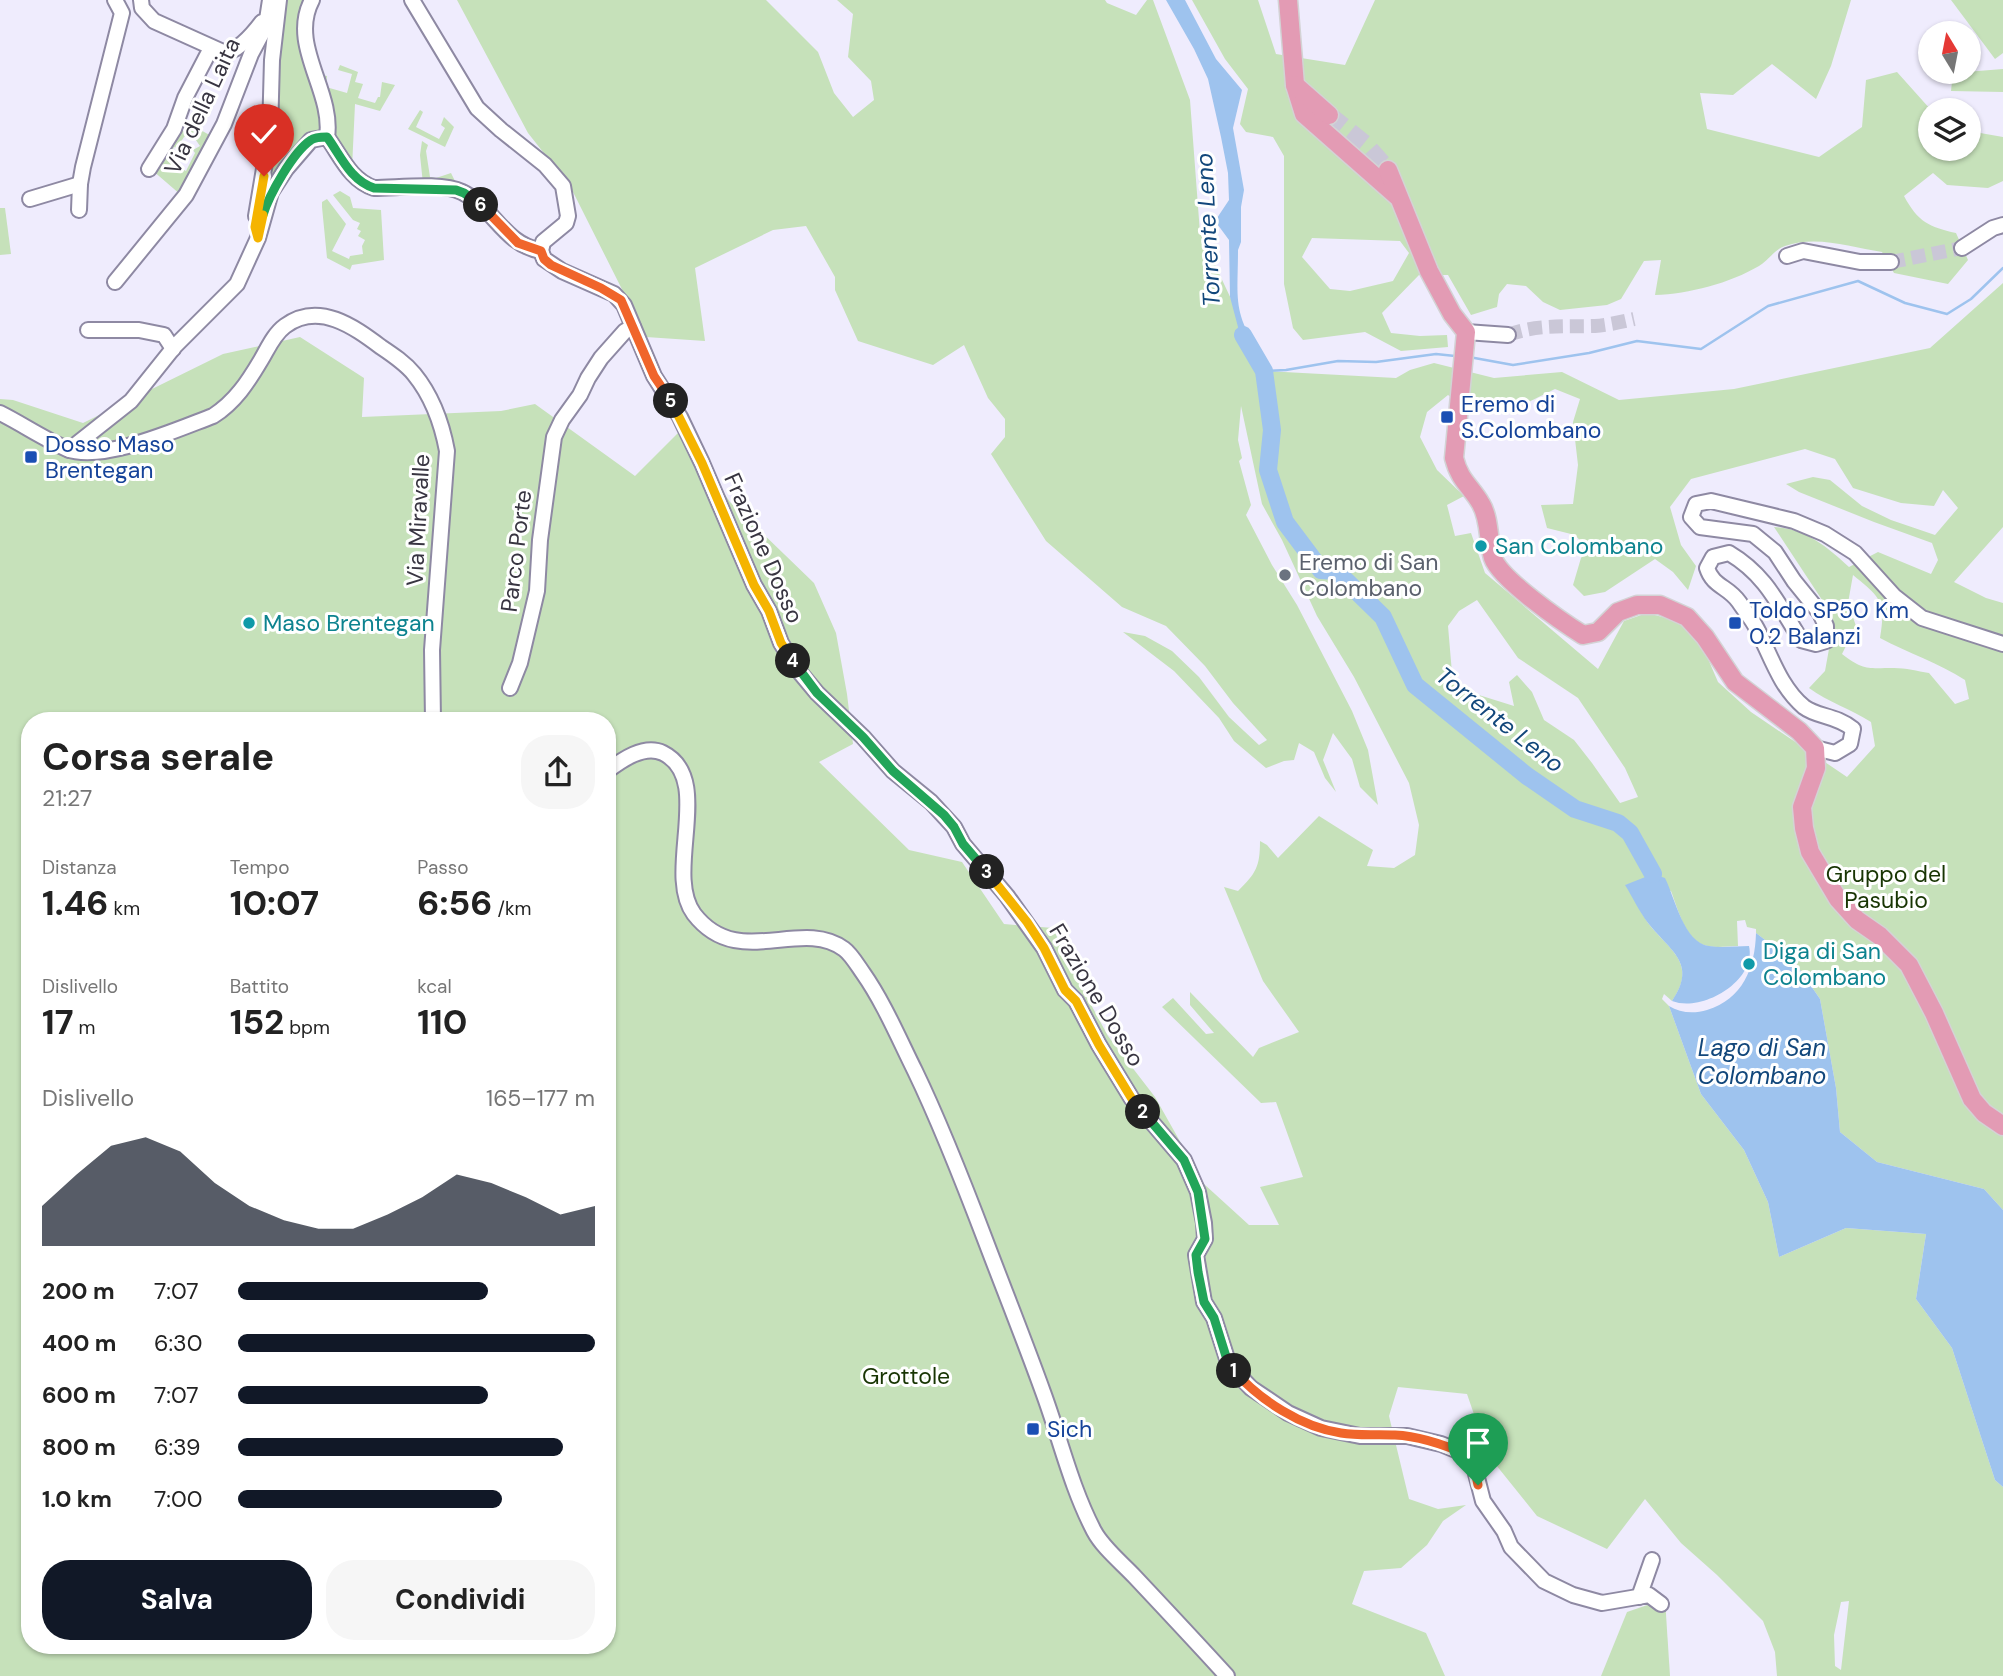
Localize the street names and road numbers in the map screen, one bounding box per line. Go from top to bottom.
street label: Via della Laita [157,33,247,179]
street label: Via Miravalle [400,453,436,587]
street label: Frazione Dosso [717,468,811,628]
street label: Parco Porte [494,488,538,614]
street label: Frazione Dosso [1043,918,1151,1072]

